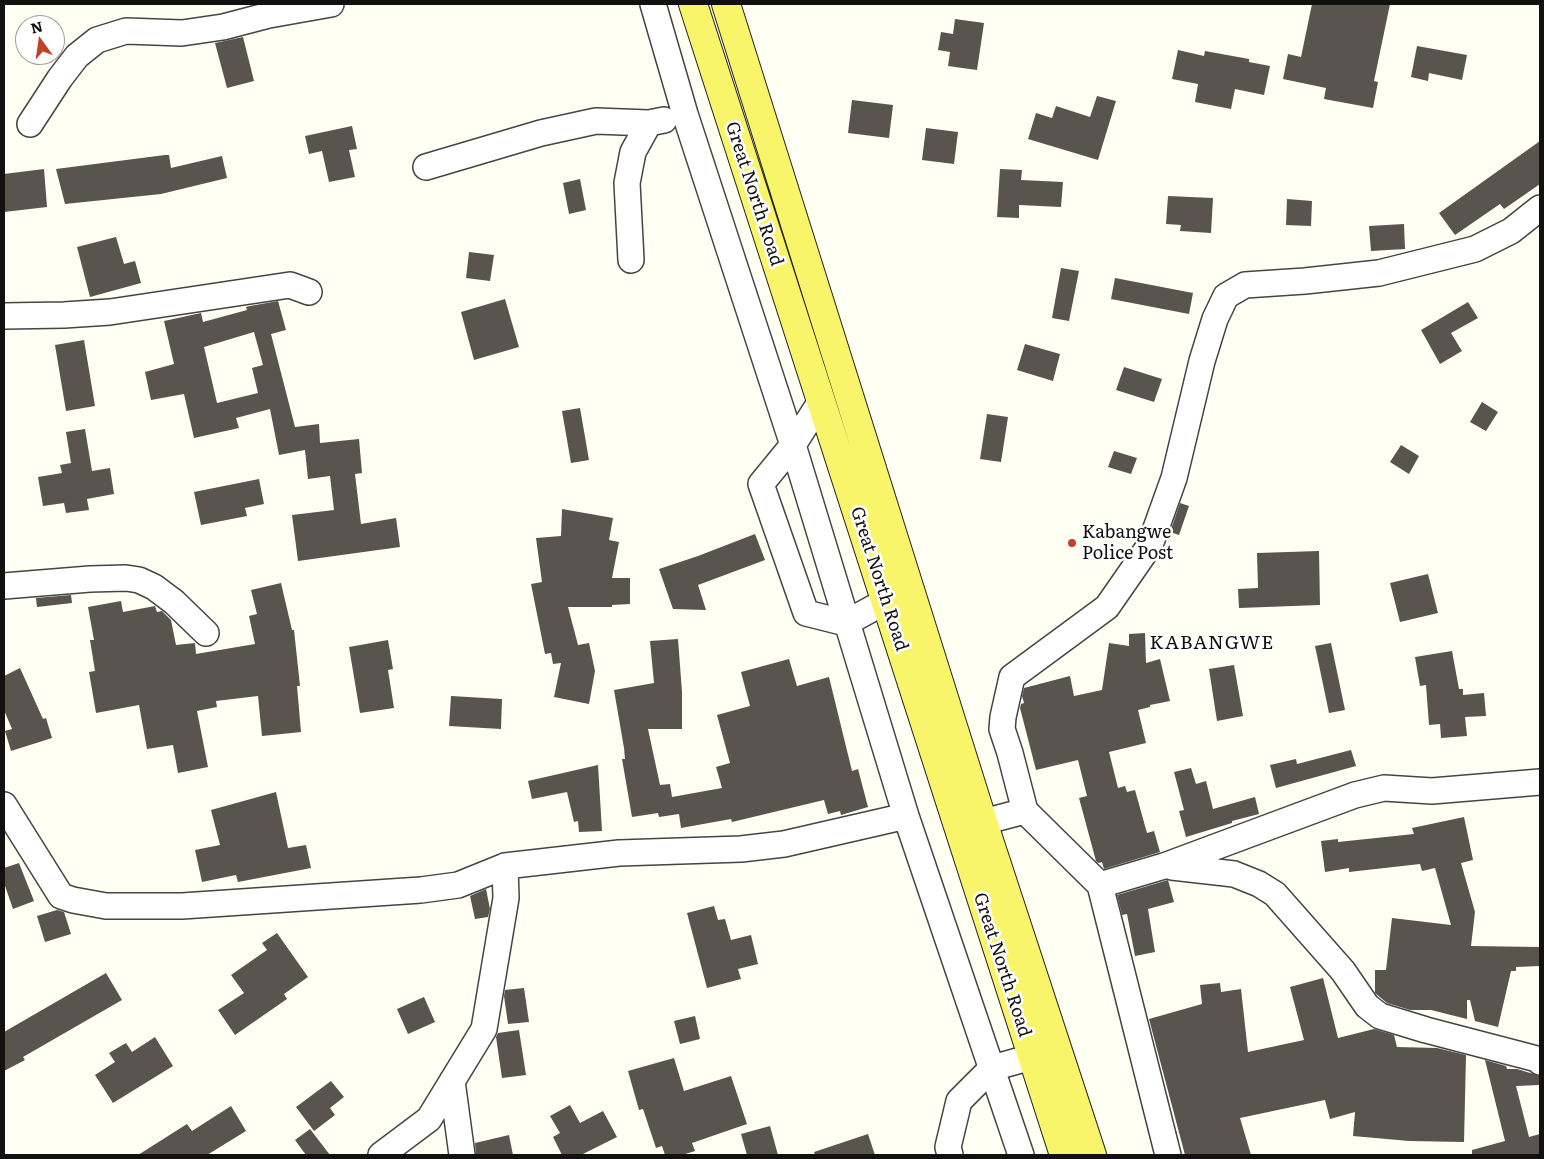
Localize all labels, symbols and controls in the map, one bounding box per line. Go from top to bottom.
north arrow [15,15,65,65]
text: N [28,15,45,38]
street label: Great North Road [720,119,788,269]
street label: Great North Road [845,504,913,654]
place label: Kabangwe Police Post [1082,522,1173,564]
marker: Kabangwe Police Post [1066,537,1078,549]
district label: KABANGWE [1149,632,1275,654]
street label: Great North Road [968,890,1036,1040]

